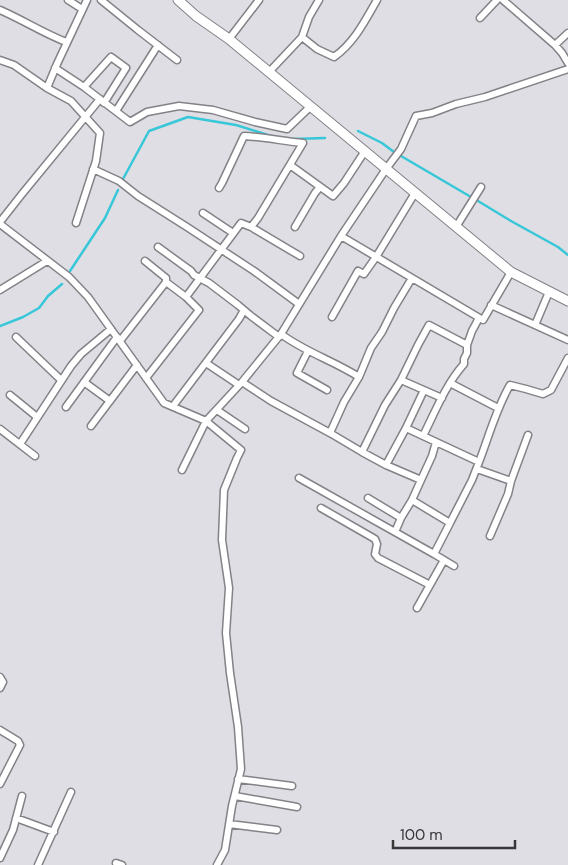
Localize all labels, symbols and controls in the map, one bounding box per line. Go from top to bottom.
scale bar [393,818,516,850]
text: 100 m [400,825,443,845]

